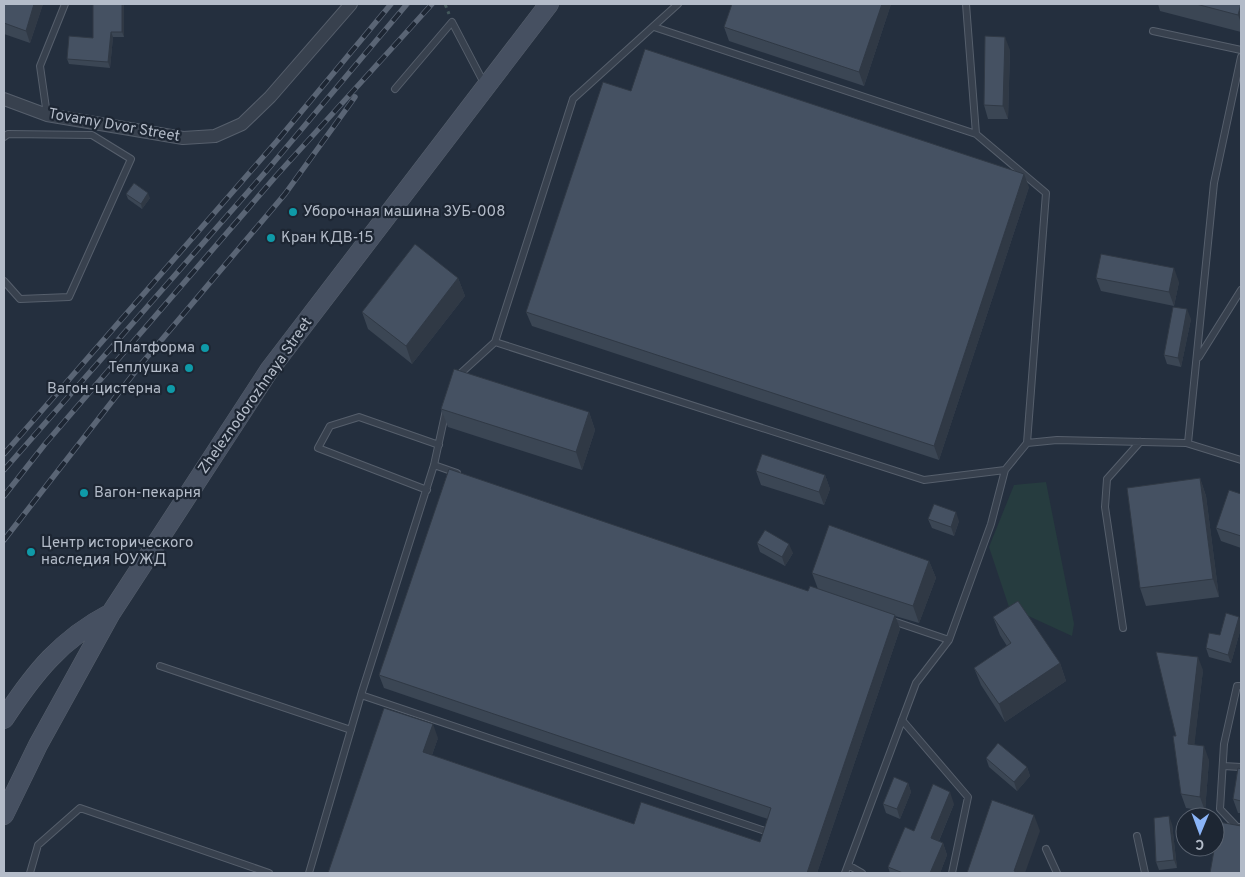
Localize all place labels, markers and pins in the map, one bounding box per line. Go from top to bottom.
place label: Уборочная машина 3УБ-008 [303,203,505,222]
marker: Уборочная машина 3УБ-008 [287,206,299,218]
place label: Кран КДВ-15 [281,229,373,248]
marker: Кран КДВ-15 [265,232,277,244]
place label: Платформа [113,339,195,358]
marker: Платформа [199,342,211,354]
place label: Теплушка [109,359,179,378]
marker: Теплушка [183,362,195,374]
place label: Вагон-цистерна [47,380,161,399]
marker: Вагон-цистерна [165,383,177,395]
place label: Вагон-пекарня [94,484,201,503]
marker: Вагон-пекарня [78,487,90,499]
place label: Центр исторического наследия ЮУЖД [41,534,193,570]
marker: Центр исторического наследия ЮУЖД [25,546,37,558]

